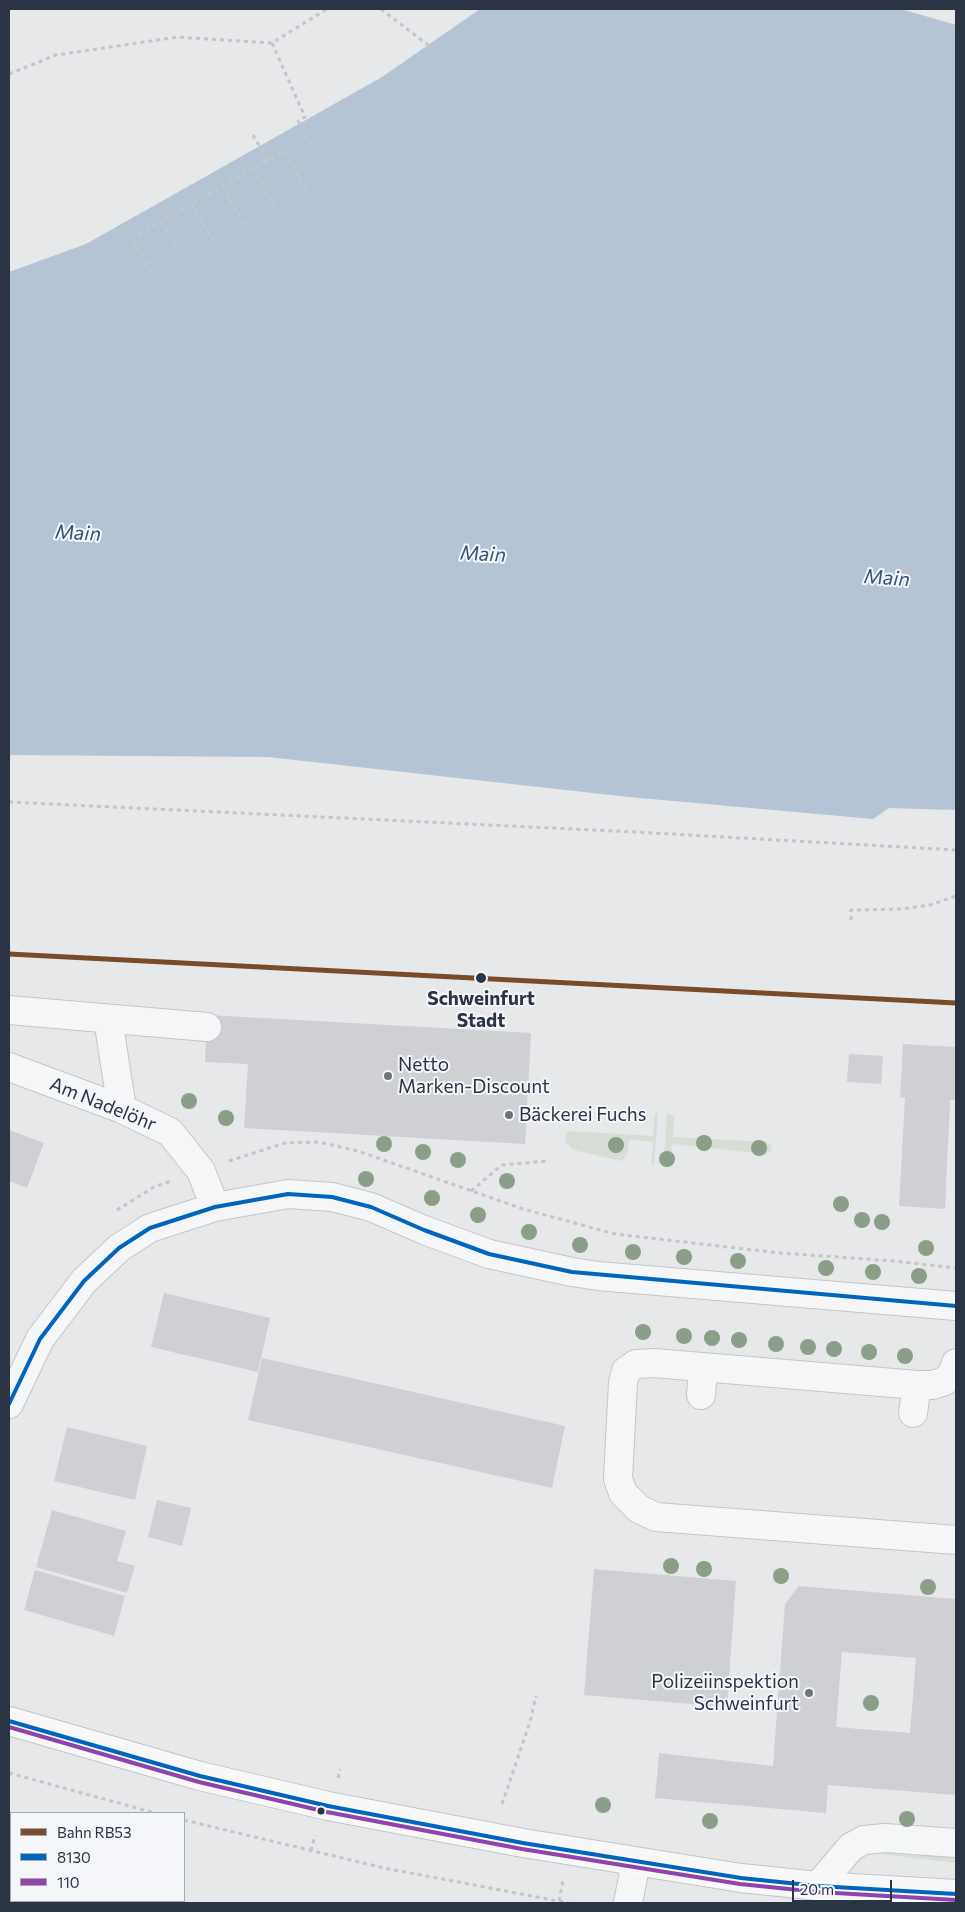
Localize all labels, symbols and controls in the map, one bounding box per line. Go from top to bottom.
water label: Main [54,520,102,546]
water label: Main [459,541,507,567]
water label: Main [863,564,911,592]
marker: Schweinfurt Stadt [474,971,488,985]
place label: Schweinfurt Stadt [427,988,535,1032]
place label: Netto Marken-Discount [398,1054,550,1098]
marker: Netto Marken-Discount [382,1070,394,1082]
street label: Am Nadelöhr [46,1072,160,1136]
place label: Bäckerei Fuchs [519,1104,646,1126]
marker: Bäckerei Fuchs [503,1109,515,1121]
place label: Polizeiinspektion Schweinfurt [651,1671,799,1715]
marker: Polizeiinspektion Schweinfurt [803,1687,815,1699]
unlabelled marker [316,1806,326,1816]
legend [10,1812,185,1902]
text: Bahn RB53 [57,1823,132,1841]
text: 8130 [57,1848,91,1866]
scale bar [795,1870,895,1902]
text: 110 [57,1873,80,1891]
text: 20 m [800,1880,834,1898]

